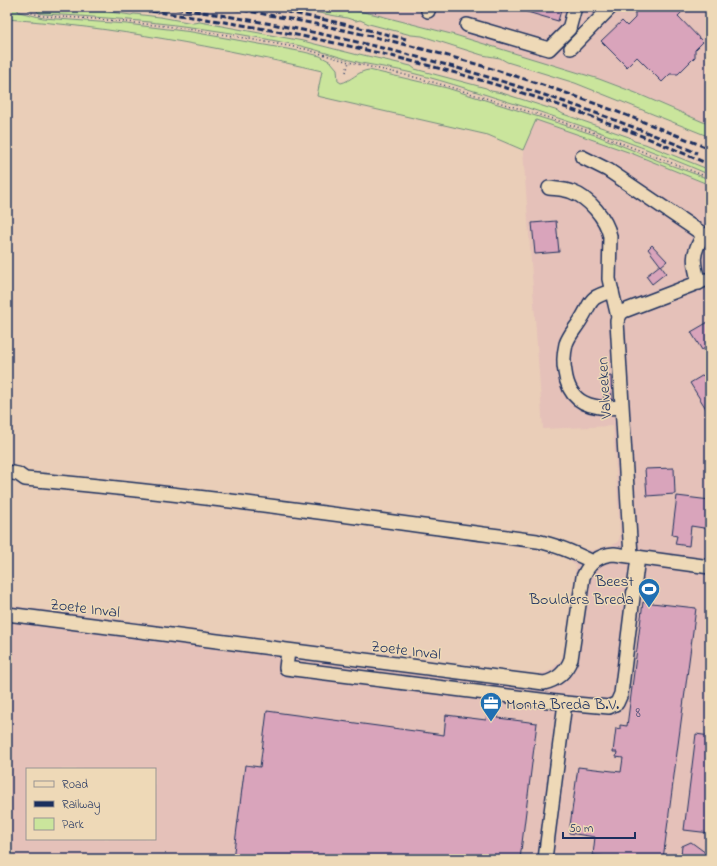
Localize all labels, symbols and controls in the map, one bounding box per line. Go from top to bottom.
street label: Valveeken [591,356,619,421]
place label: Beest Boulders Breda [528,570,635,612]
sports icon: Beest Boulders Breda [636,576,662,609]
street label: Zoete Inval [48,593,121,625]
street label: Zoete Inval [369,635,442,667]
office icon: Monta Breda B.V. [478,690,504,723]
place label: Monta Breda B.V. [506,693,619,717]
house number: 8 [635,703,641,724]
legend [26,768,156,840]
text: Road [62,776,88,794]
text: Railway [62,796,101,815]
scale bar [563,814,635,840]
text: Park [62,816,84,834]
text: 50 m [569,820,593,838]

